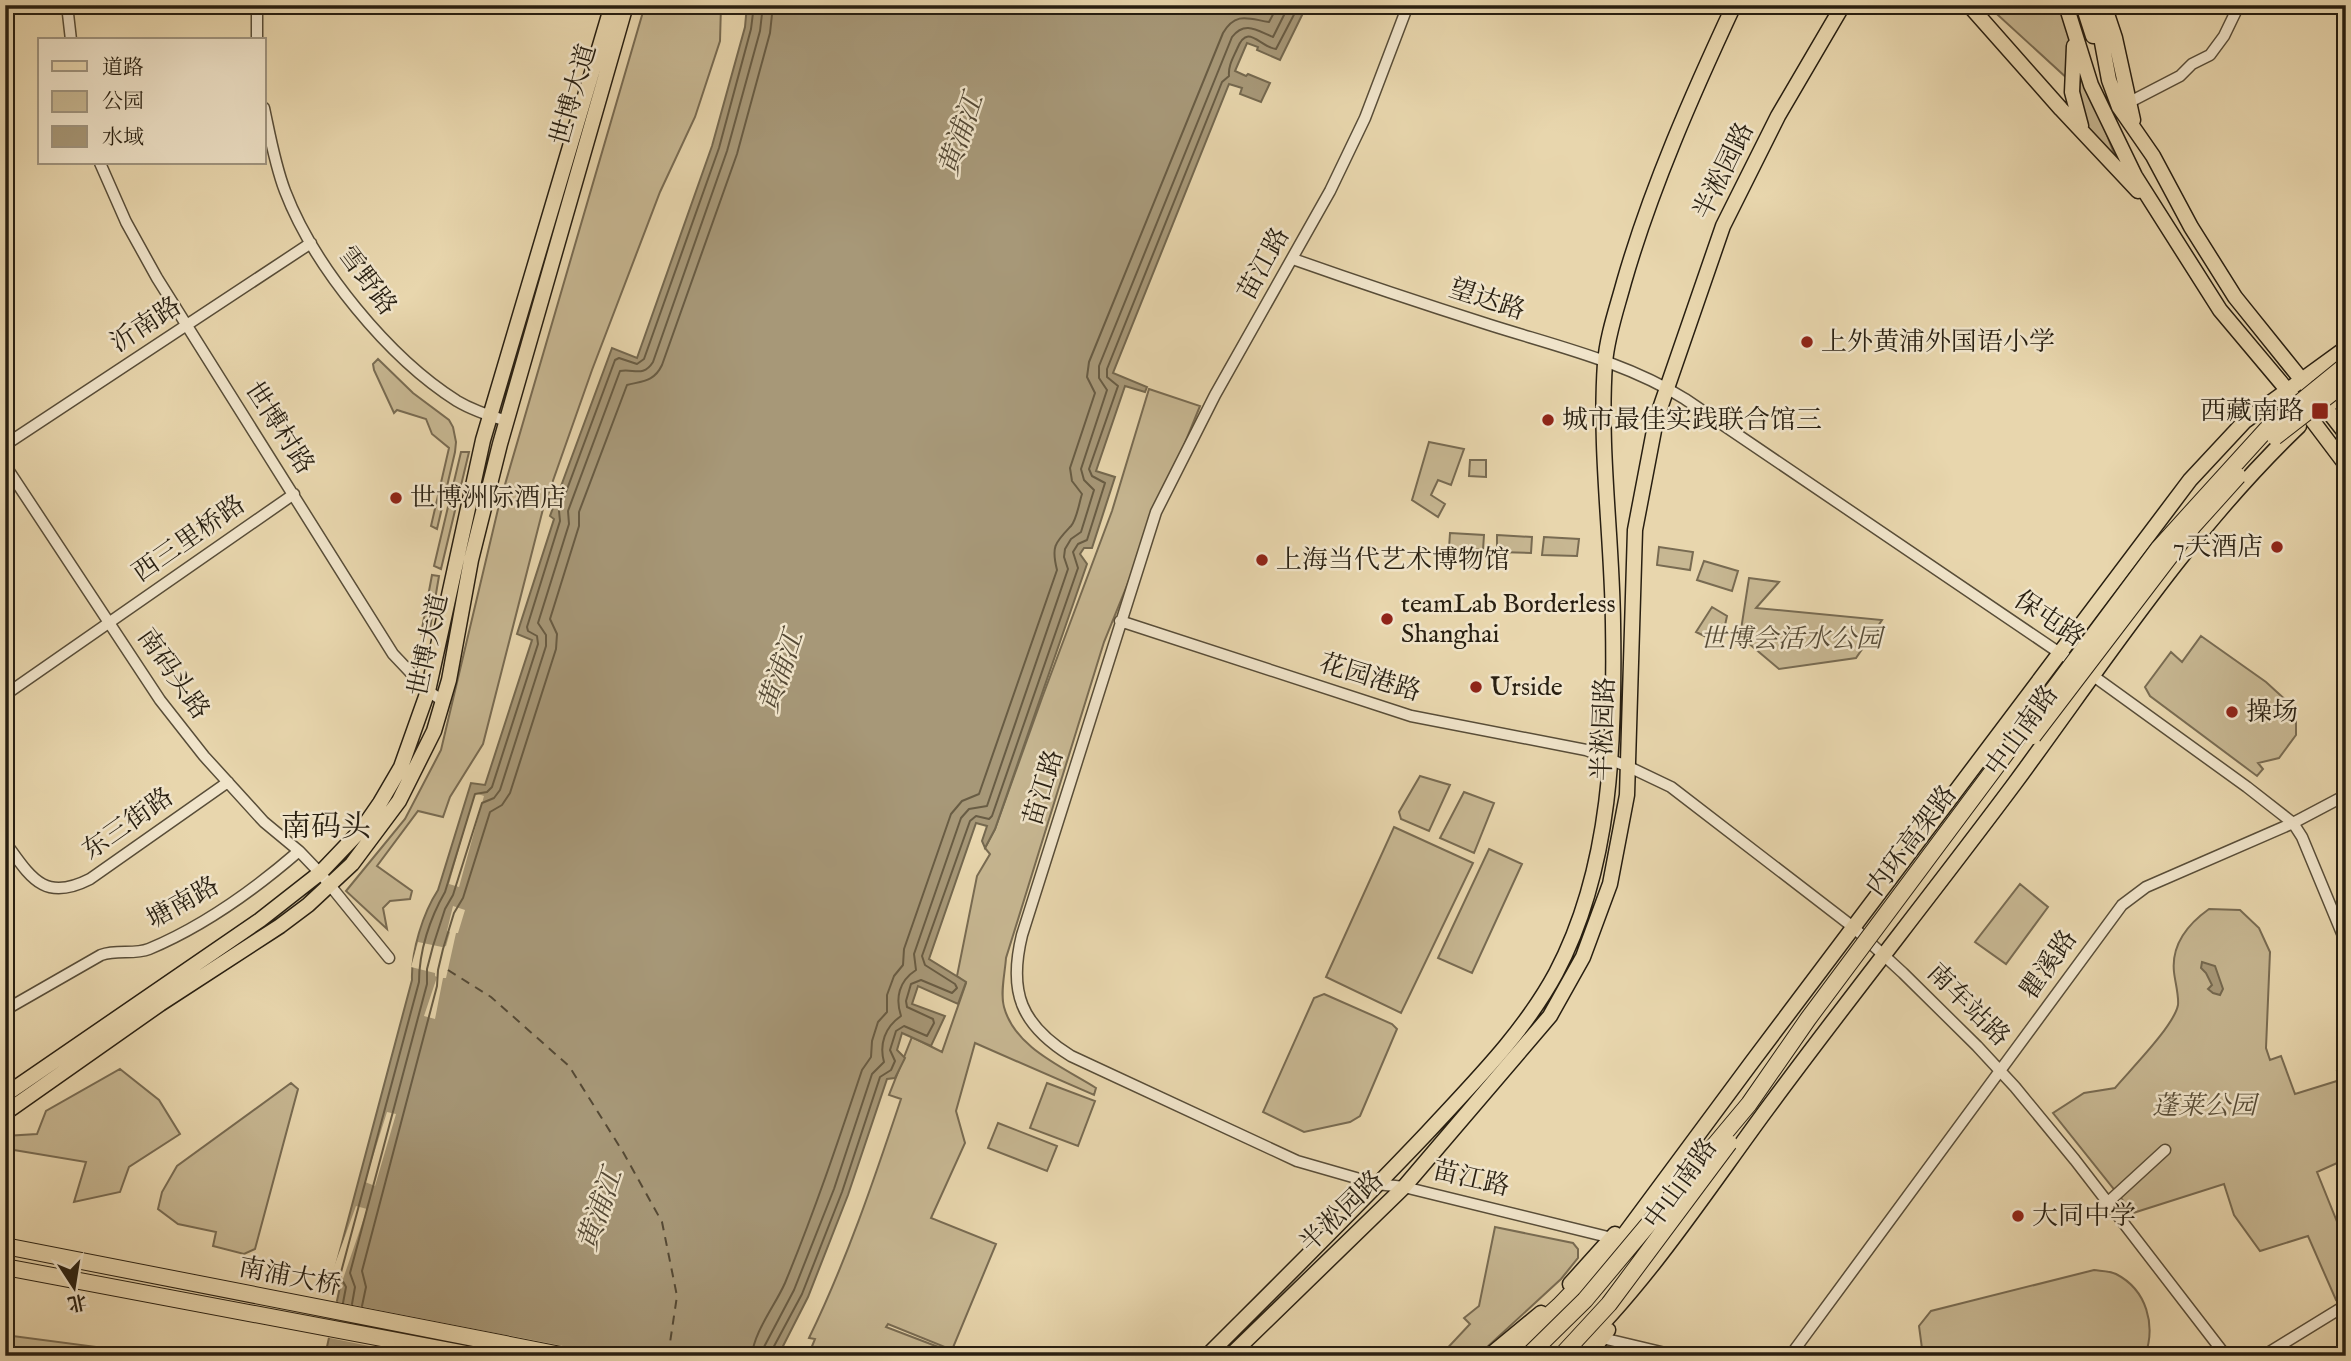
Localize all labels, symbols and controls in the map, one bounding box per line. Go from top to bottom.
legend [38,38,266,164]
street label: 世博大道 [544,40,604,150]
text: 道路 [102,55,144,82]
water label: 黄浦江 [932,86,994,180]
text: 公园 [102,89,144,116]
street label: 半淞园路 [1686,117,1762,225]
text: 水域 [102,125,144,152]
street label: 苗江路 [1231,222,1297,306]
street label: 雪野路 [330,240,404,322]
street label: 望达路 [1445,272,1529,328]
street label: 沂南路 [104,290,188,360]
place label: 上外黄浦外国语小学 [1821,326,2055,359]
marker: 上外黄浦外国语小学 [1799,334,1815,350]
street label: 世博村路 [237,375,321,481]
place label: 西藏南路 [2200,395,2304,428]
marker: 西藏南路 [2310,401,2330,421]
place label: 城市最佳实践联合馆三 [1562,404,1822,437]
marker: 城市最佳实践联合馆三 [1540,412,1556,428]
place label: 世博洲际酒店 [410,482,566,515]
street label: 西三里桥路 [126,488,252,590]
marker: 世博洲际酒店 [388,490,404,506]
place label: 7天酒店 [2173,531,2263,564]
marker: 7天酒店 [2269,539,2285,555]
place label: 上海当代艺术博物馆 [1276,544,1510,577]
marker: 上海当代艺术博物馆 [1254,552,1270,568]
street label: 保屯路 [2007,584,2091,654]
place label: teamLab Borderless Shanghai [1401,588,1616,651]
street label: 世博大道 [402,591,456,699]
marker: teamLab Borderless Shanghai [1379,611,1395,627]
street label: 南码头路 [130,622,216,726]
water label: 黄浦江 [752,623,814,717]
park label: 世博会活水公园 [1700,623,1886,656]
street label: 花园港路 [1315,647,1425,709]
place label: Urside [1490,671,1563,704]
street label: 半淞园路 [1586,676,1622,782]
marker: Urside [1468,679,1484,695]
street label: 中山南路 [1978,679,2066,783]
place label: 操场 [2246,696,2298,729]
marker: 操场 [2224,704,2240,720]
street label: 苗江路 [1017,746,1071,830]
street label: 内环高架路 [1860,779,1964,903]
street label: 东三街路 [76,781,180,867]
district label: 南码头 [281,809,371,847]
street label: 塘南路 [141,870,225,936]
street label: 瞿溪路 [2013,924,2085,1006]
street label: 南车站路 [1920,957,2016,1053]
park label: 蓬莱公园 [2152,1090,2260,1123]
street label: 中山南路 [1637,1132,1725,1236]
street label: 苗江路 [1429,1154,1513,1204]
water label: 黄浦江 [571,1161,633,1255]
street label: 半淞园路 [1293,1164,1391,1260]
place label: 大同中学 [2032,1200,2136,1233]
marker: 大同中学 [2010,1208,2026,1224]
street label: 南浦大桥 [236,1251,344,1303]
north arrow [38,1252,108,1322]
text: 北 [65,1288,89,1315]

